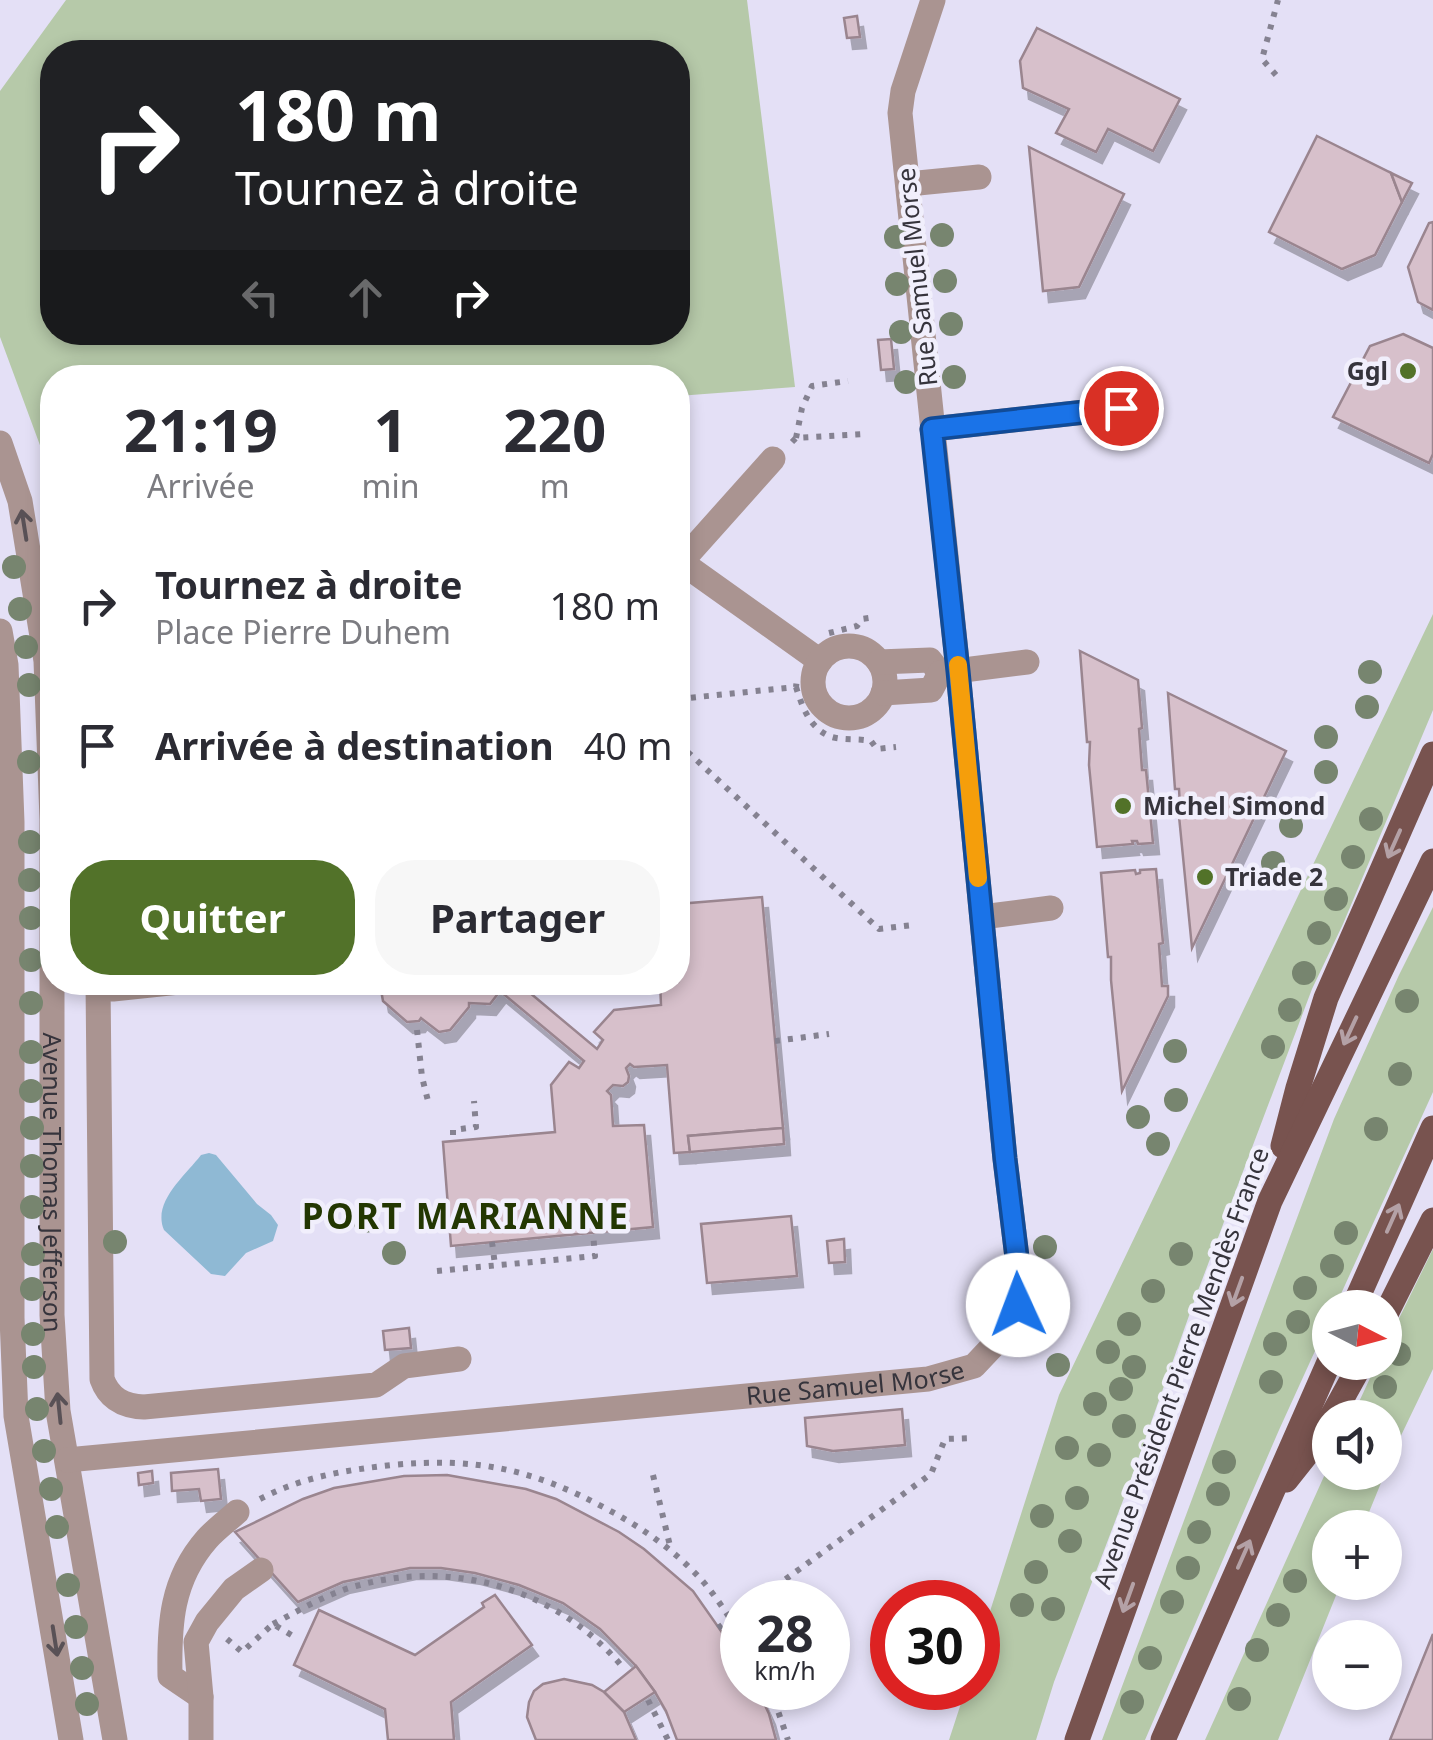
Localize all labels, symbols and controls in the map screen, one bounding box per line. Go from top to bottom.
text: 180 m [235,66,442,162]
icon: right [70,80,200,210]
text: Tournez à droite [235,157,579,218]
street label: Rue Samuel Morse [888,166,944,388]
icon: left [233,270,288,325]
icon: ahead [338,270,393,325]
icon: right [443,270,498,325]
place label: Ggl [1347,353,1388,387]
marker: Ggl [1397,360,1419,382]
pin [1079,366,1164,451]
icon: arrive [1094,381,1149,436]
text: 21:19 [124,388,278,470]
text: 1 [373,388,408,470]
text: 220 [503,388,606,470]
text: Arrivée [147,464,255,507]
text: min [362,464,420,507]
text: m [540,464,570,507]
one-way arrow [14,509,33,542]
text: Tournez à droite [155,558,463,610]
icon: right [70,578,125,633]
text: 180 m [549,579,660,631]
text: Place Pierre Duhem [155,610,451,653]
icon: arrive [70,718,125,773]
text: Arrivée à destination [155,719,554,771]
text: 40 m [584,719,673,771]
place label: Michel Simond [1143,788,1325,822]
marker: Michel Simond [1112,795,1134,817]
one-way arrow [1384,828,1402,859]
place label: Triade 2 [1225,859,1323,893]
button: Quitter [70,860,355,975]
button: Partager [375,860,660,975]
marker: Triade 2 [1194,866,1216,888]
one-way arrow [1340,1015,1359,1045]
street label: Avenue Thomas Jefferson [36,1032,71,1333]
street label: Avenue Président Pierre Mendès France [1084,1142,1276,1593]
district label: PORT MARIANNE [302,1192,630,1239]
one-way arrow [1385,1203,1403,1234]
position arrow [966,1253,1070,1357]
one-way arrow [1227,1276,1245,1307]
north arrow [1312,1290,1402,1380]
map controls [1312,1290,1402,1710]
street label: Rue Samuel Morse [745,1352,968,1412]
one-way arrow [49,1392,68,1424]
button: sound [1312,1400,1402,1490]
button: + [1312,1510,1402,1600]
one-way arrow [1236,1539,1254,1570]
speed limit sign: 30 [870,1580,1000,1710]
one-way arrow [1118,1582,1136,1613]
text: 28 [756,1599,814,1667]
button: − [1312,1620,1402,1710]
one-way arrow [47,1624,65,1657]
text: km/h [754,1653,816,1687]

